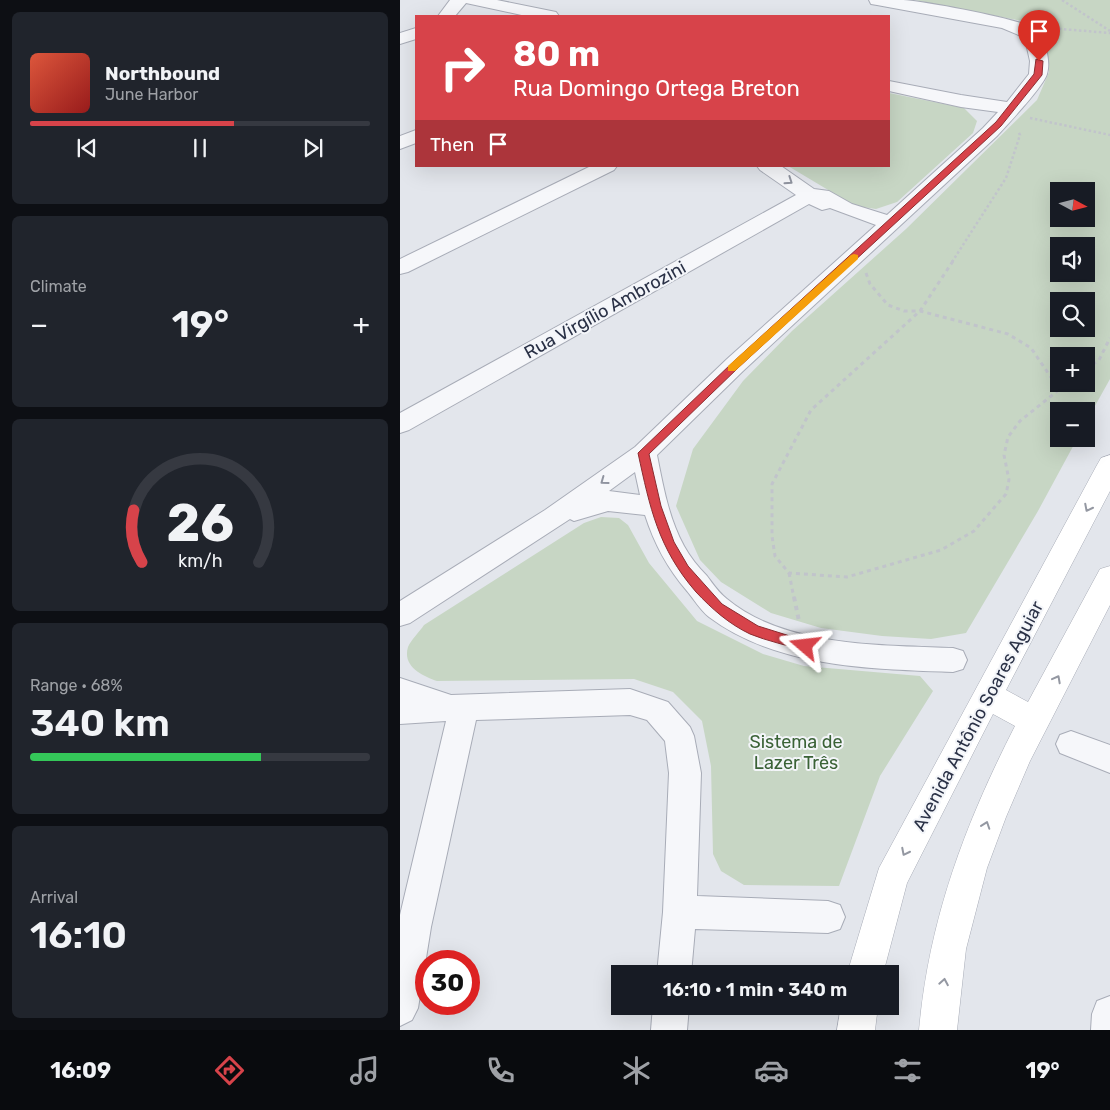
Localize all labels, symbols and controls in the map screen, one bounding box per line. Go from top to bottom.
pin [1018,10,1060,61]
icon: arrive [1025,17,1053,45]
text: 80 m [513,33,600,75]
icon: right [430,35,495,100]
text: Northbound [105,62,220,85]
text: Rua Domingo Ortega Breton [513,75,800,102]
text: June Harbor [105,85,198,104]
icon: arrive [484,130,512,158]
text: Then [430,133,474,156]
icon: previous [73,134,101,162]
icon: pause [186,134,214,162]
icon: next [299,134,327,162]
one-way arrow [783,175,792,184]
north arrow [1050,182,1095,228]
map controls [1050,182,1095,447]
button: sound [1050,237,1095,282]
street label: Rua Virgílio Ambrozini [520,256,690,364]
text: Climate [30,277,87,296]
button: search [1050,292,1095,337]
text: 19° [172,301,229,347]
text: − [30,308,48,341]
text: + [353,308,370,341]
button: + [1050,347,1095,392]
button: − [1050,402,1095,447]
one-way arrow [601,476,610,484]
text: 26 [166,492,234,554]
one-way arrow [1084,503,1094,512]
text: km/h [178,550,222,571]
street label: Avenida Antônio Soares Aguiar [908,597,1048,835]
position arrow [778,619,830,671]
one-way arrow [1051,675,1061,684]
text: Range · 68% [30,676,123,695]
text: 340 km [30,700,170,746]
park label: Sistema de Lazer Três [750,731,842,774]
one-way arrow [980,821,990,830]
one-way arrow [901,847,911,856]
text: Arrival [30,888,78,907]
text: 16:10 [30,912,127,958]
speed limit sign: 30 [415,950,480,1015]
one-way arrow [939,977,949,986]
text: 16:10 · 1 min · 340 m [663,978,847,1001]
icon: directions [212,1053,247,1088]
icon: music [347,1053,382,1088]
icon: phone [483,1053,518,1088]
icon: climate [619,1053,654,1088]
icon: car [754,1053,789,1088]
icon: filters [890,1053,925,1088]
text: 16:09 [50,1057,111,1084]
text: 19° [1026,1057,1060,1084]

